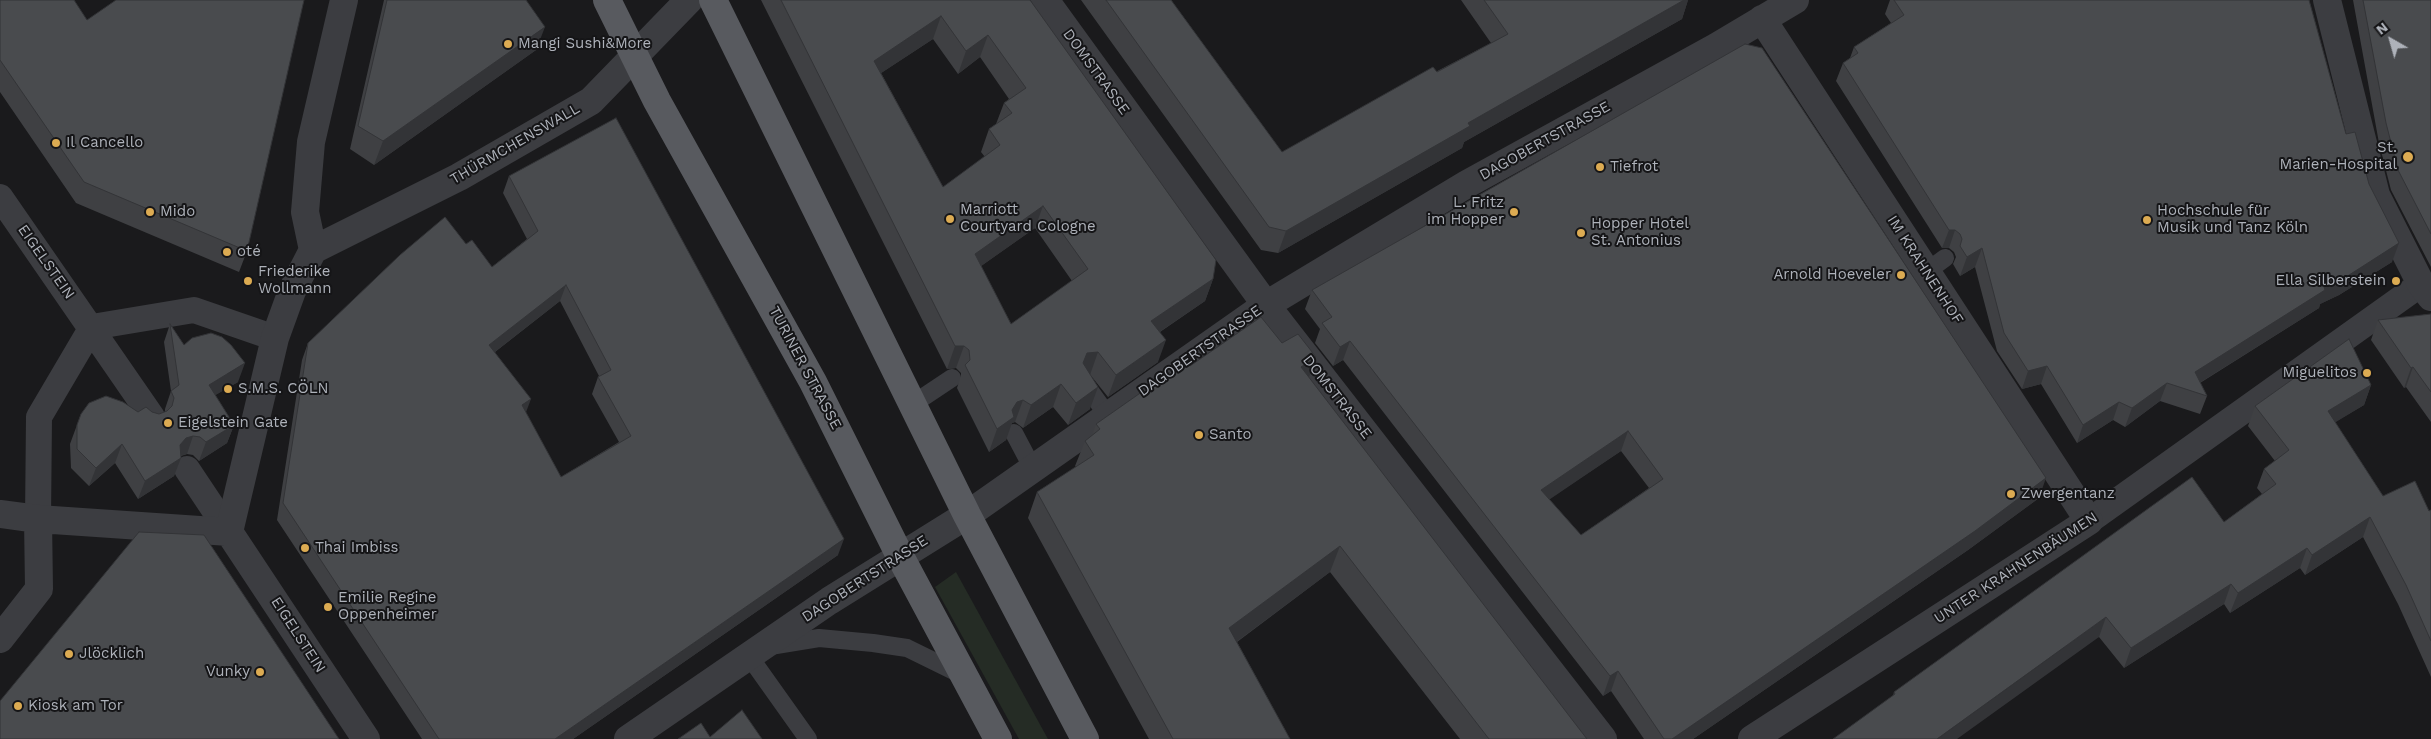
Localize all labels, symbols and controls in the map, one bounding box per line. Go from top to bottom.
north arrow [2366,15,2416,65]
text: N [2373,19,2391,38]
street label: DOMSTRASSE [1059,26,1133,118]
place label: Mangi Sushi&More [518,35,651,53]
marker: Mangi Sushi&More [502,38,514,50]
street label: DAGOBERTSTRASSE [1477,98,1613,184]
street label: THÜRMCHENSWALL [447,100,583,188]
place label: Il Cancello [66,134,143,152]
marker: Il Cancello [50,137,62,149]
place label: St. Marien-Hospital [2280,139,2397,174]
marker: St. Marien-Hospital [2401,150,2415,164]
place label: Tiefrot [1610,158,1658,176]
marker: Tiefrot [1594,161,1606,173]
place label: L. Fritz im Hopper [1427,194,1504,229]
place label: Marriott Courtyard Cologne [960,201,1096,236]
place label: Hochschule für Musik und Tanz Köln [2157,202,2308,237]
place label: Mido [160,203,195,221]
marker: Mido [144,206,156,218]
marker: L. Fritz im Hopper [1508,206,1520,218]
street label: IM KRAHNENHOF [1883,212,1967,328]
marker: Marriott Courtyard Cologne [944,213,956,225]
marker: Hochschule für Musik und Tanz Köln [2141,214,2153,226]
place label: Hopper Hotel St. Antonius [1591,215,1689,250]
street label: EIGELSTEIN [14,221,78,303]
marker: Hopper Hotel St. Antonius [1575,227,1587,239]
place label: oté [237,243,261,261]
marker: oté [221,246,233,258]
place label: Friederike Wollmann [258,263,331,298]
place label: Arnold Hoeveler [1773,266,1891,284]
marker: Arnold Hoeveler [1895,269,1907,281]
place label: Ella Silberstein [2276,272,2386,290]
marker: Friederike Wollmann [242,275,254,287]
marker: Ella Silberstein [2390,275,2402,287]
street label: DAGOBERTSTRASSE [1135,302,1265,400]
street label: TURINER STRASSE [765,303,845,433]
street label: DOMSTRASSE [1299,351,1375,443]
place label: Miguelitos [2283,364,2357,382]
marker: Miguelitos [2361,367,2373,379]
place label: S.M.S. CÖLN [238,380,329,398]
marker: S.M.S. CÖLN [222,383,234,395]
place label: Eigelstein Gate [178,414,288,432]
marker: Eigelstein Gate [162,417,174,429]
place label: Santo [1209,426,1251,444]
marker: Santo [1193,429,1205,441]
place label: Zwergentanz [2021,485,2115,503]
marker: Zwergentanz [2005,488,2017,500]
street label: UNTER KRAHNENBÄUMEN [1931,508,2101,628]
street label: DAGOBERTSTRASSE [799,532,931,626]
place label: Thai Imbiss [315,539,399,557]
marker: Thai Imbiss [299,542,311,554]
place label: Emilie Regine Oppenheimer [338,589,437,624]
street label: EIGELSTEIN [267,594,329,676]
marker: Emilie Regine Oppenheimer [322,601,334,613]
place label: Jlöcklich [79,645,144,663]
marker: Jlöcklich [63,648,75,660]
place label: Vunky [206,663,250,681]
marker: Vunky [254,666,266,678]
place label: Kiosk am Tor [28,697,123,715]
marker: Kiosk am Tor [12,700,24,712]

